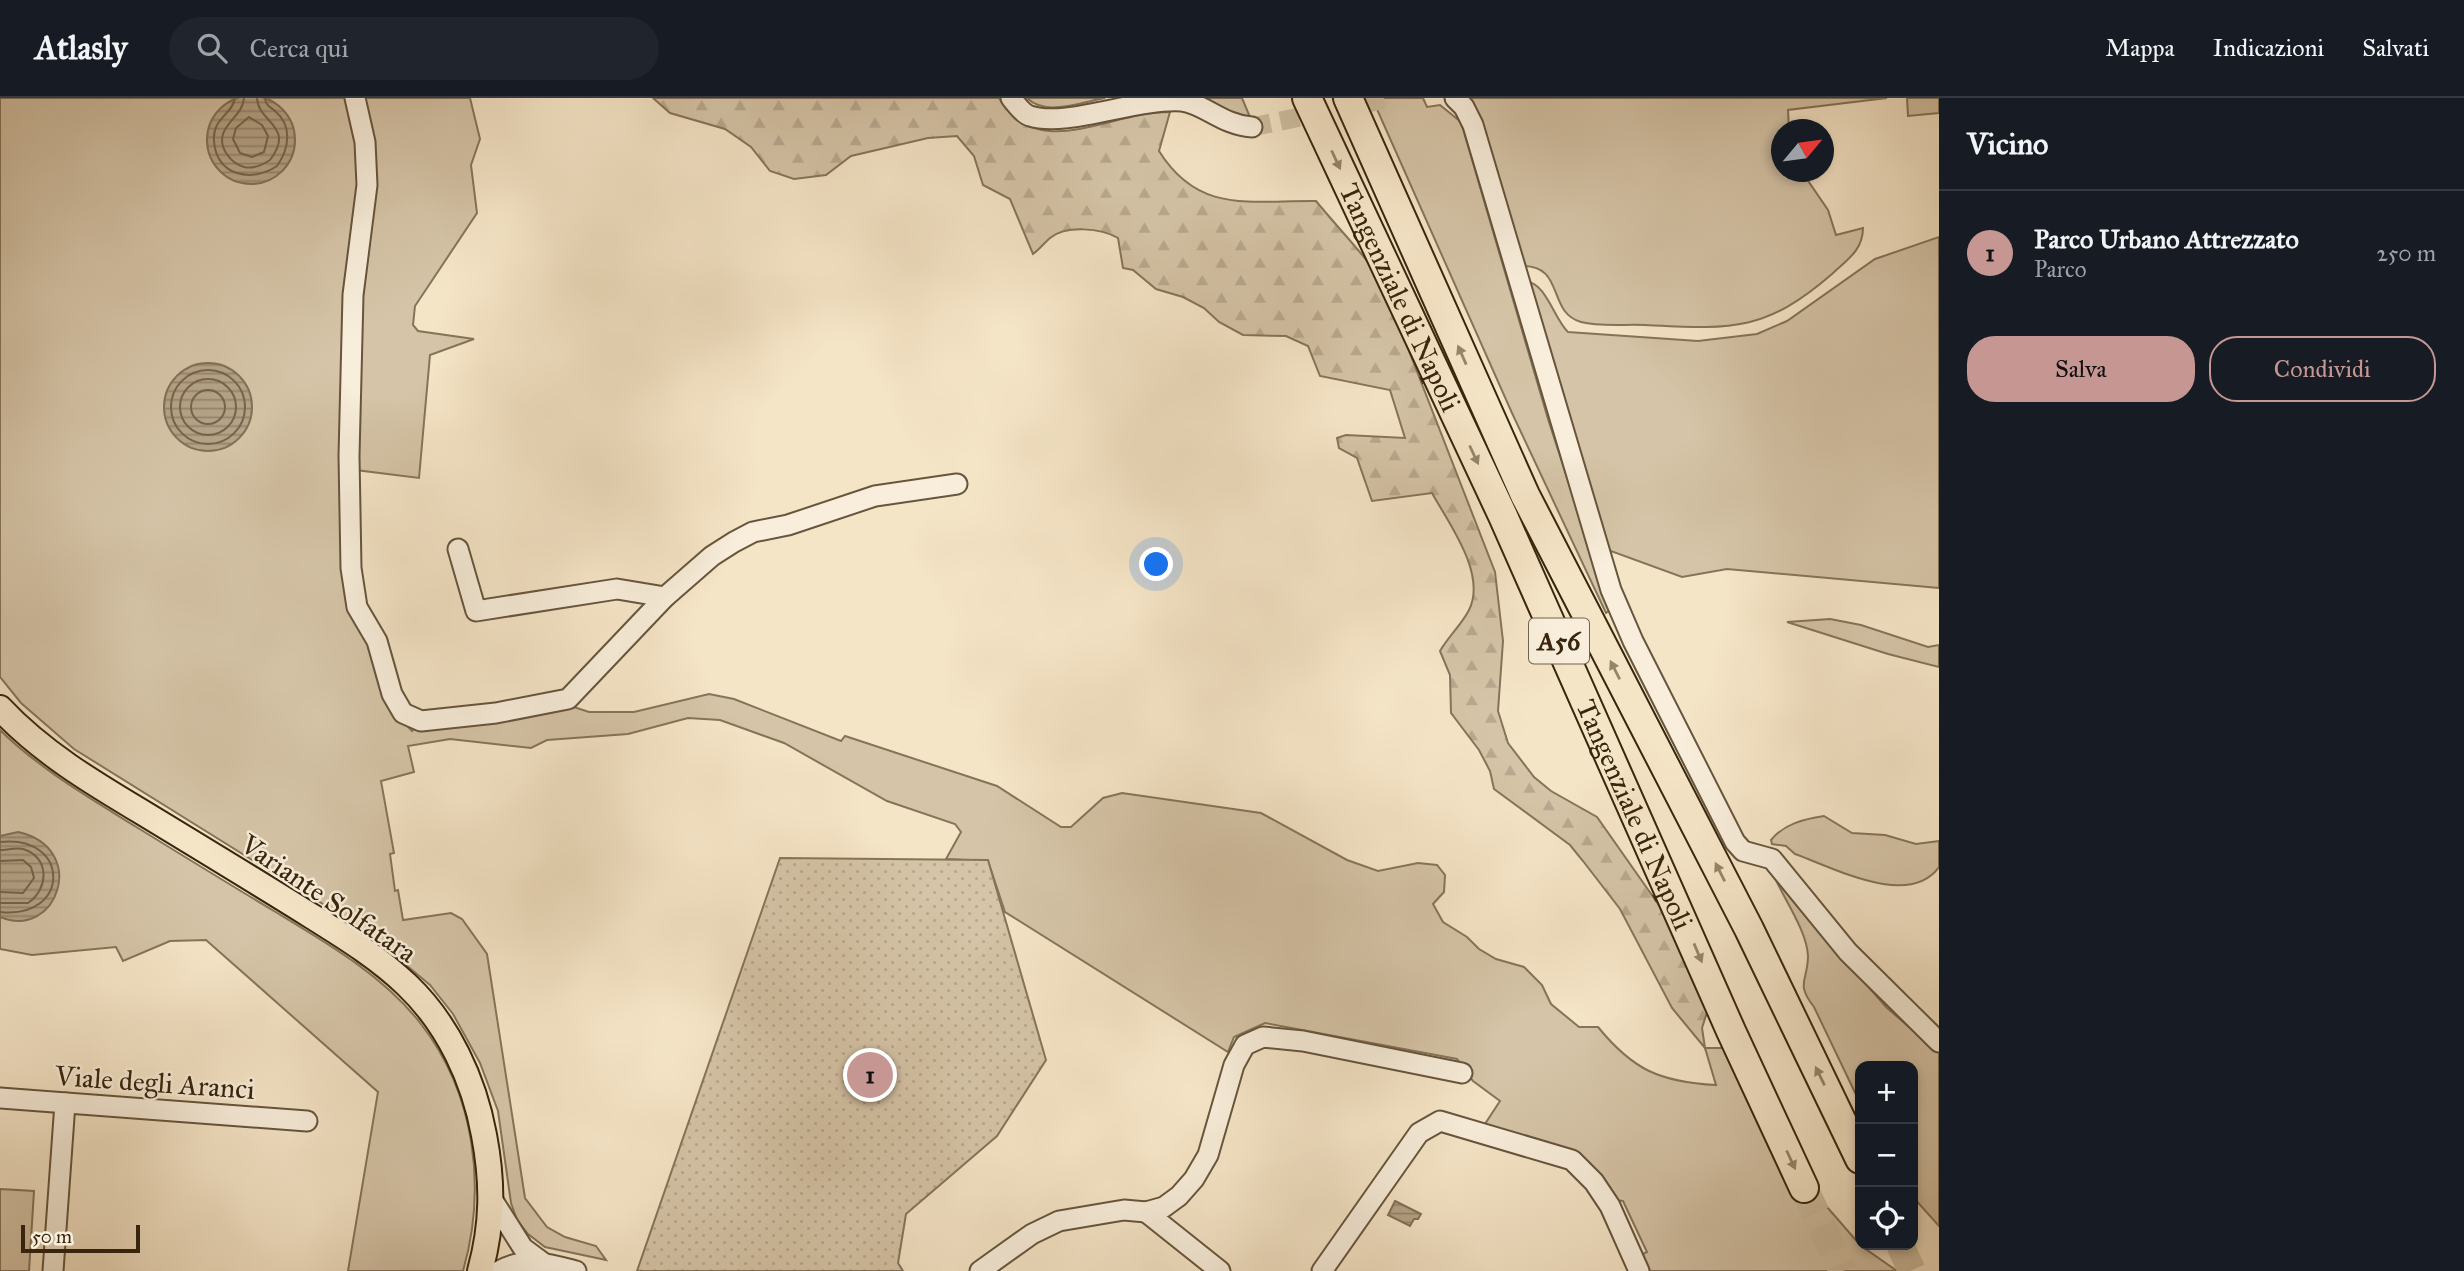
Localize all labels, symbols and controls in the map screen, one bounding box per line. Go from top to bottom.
search box [169,17,659,80]
text: Atlasly [35,28,127,68]
icon: search [193,29,231,67]
text: Cerca qui [249,32,349,64]
text: Mappa [2106,33,2175,63]
text: Indicazioni [2213,33,2324,63]
text: Salvati [2362,33,2429,63]
north arrow [1771,119,1834,182]
text: Vicino [1967,126,2048,162]
one-way arrow [1330,150,1342,170]
street label: Tangenziale di Napoli [1331,178,1469,418]
text: Parco Urbano Attrezzato [2034,223,2299,255]
text: 1 [1985,239,1995,267]
text: 250 m [2376,239,2436,267]
text: Parco [2034,255,2086,283]
button: Salva [1967,336,2195,402]
button: Condividi [2209,336,2436,402]
one-way arrow [1456,345,1468,365]
one-way arrow [1469,445,1480,465]
your location [1139,547,1173,581]
road number: A56 [1529,618,1589,664]
one-way arrow [1609,660,1621,680]
street label: Tangenziale di Napoli [1568,694,1701,935]
street label: Variante Solfatara [233,826,424,970]
one-way arrow [1714,862,1725,882]
one-way arrow [1693,942,1704,963]
pin: 1 [847,1049,893,1101]
street label: Viale degli Aranci [53,1058,256,1107]
map controls [1855,1061,1918,1250]
button: + [1855,1061,1918,1124]
one-way arrow [1814,1066,1826,1086]
button: − [1855,1124,1918,1187]
one-way arrow [1786,1150,1797,1170]
button: locate [1855,1187,1918,1250]
scale bar [21,1222,140,1254]
text: 50 m [32,1225,72,1248]

